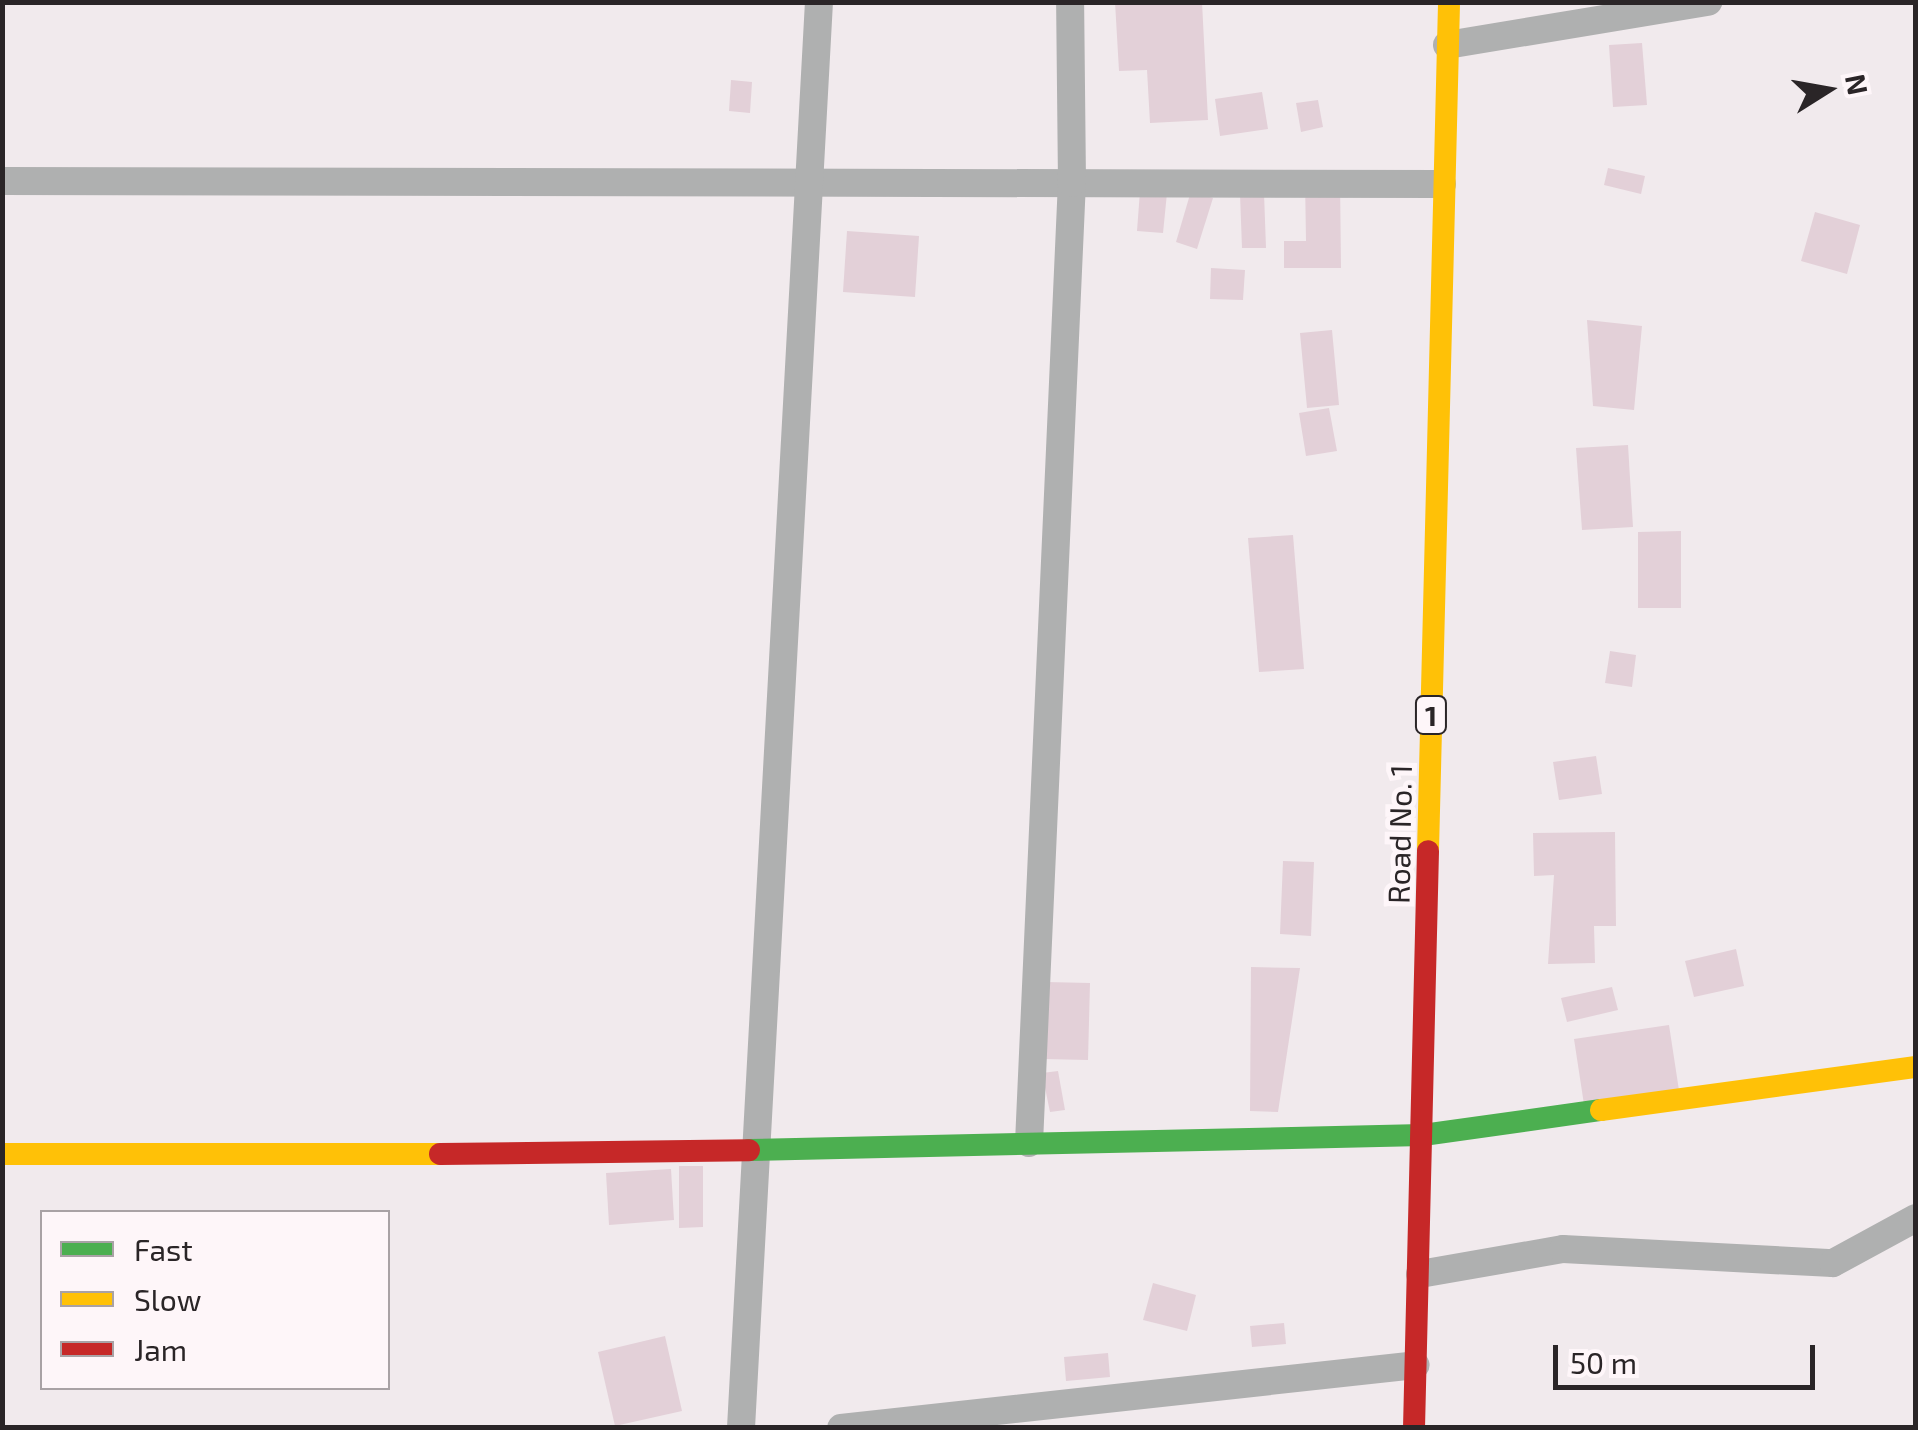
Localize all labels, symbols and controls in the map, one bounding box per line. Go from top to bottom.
north arrow [1778,40,1878,140]
text: N [1839,71,1876,97]
road number: 1 [1414,692,1448,738]
street label: Road No. 1 [1380,764,1418,904]
legend [40,1210,390,1390]
text: Fast [134,1231,193,1267]
text: Slow [134,1281,201,1317]
scale bar [1558,1325,1820,1387]
text: Jam [134,1331,187,1367]
text: 50 m [1570,1344,1637,1380]

